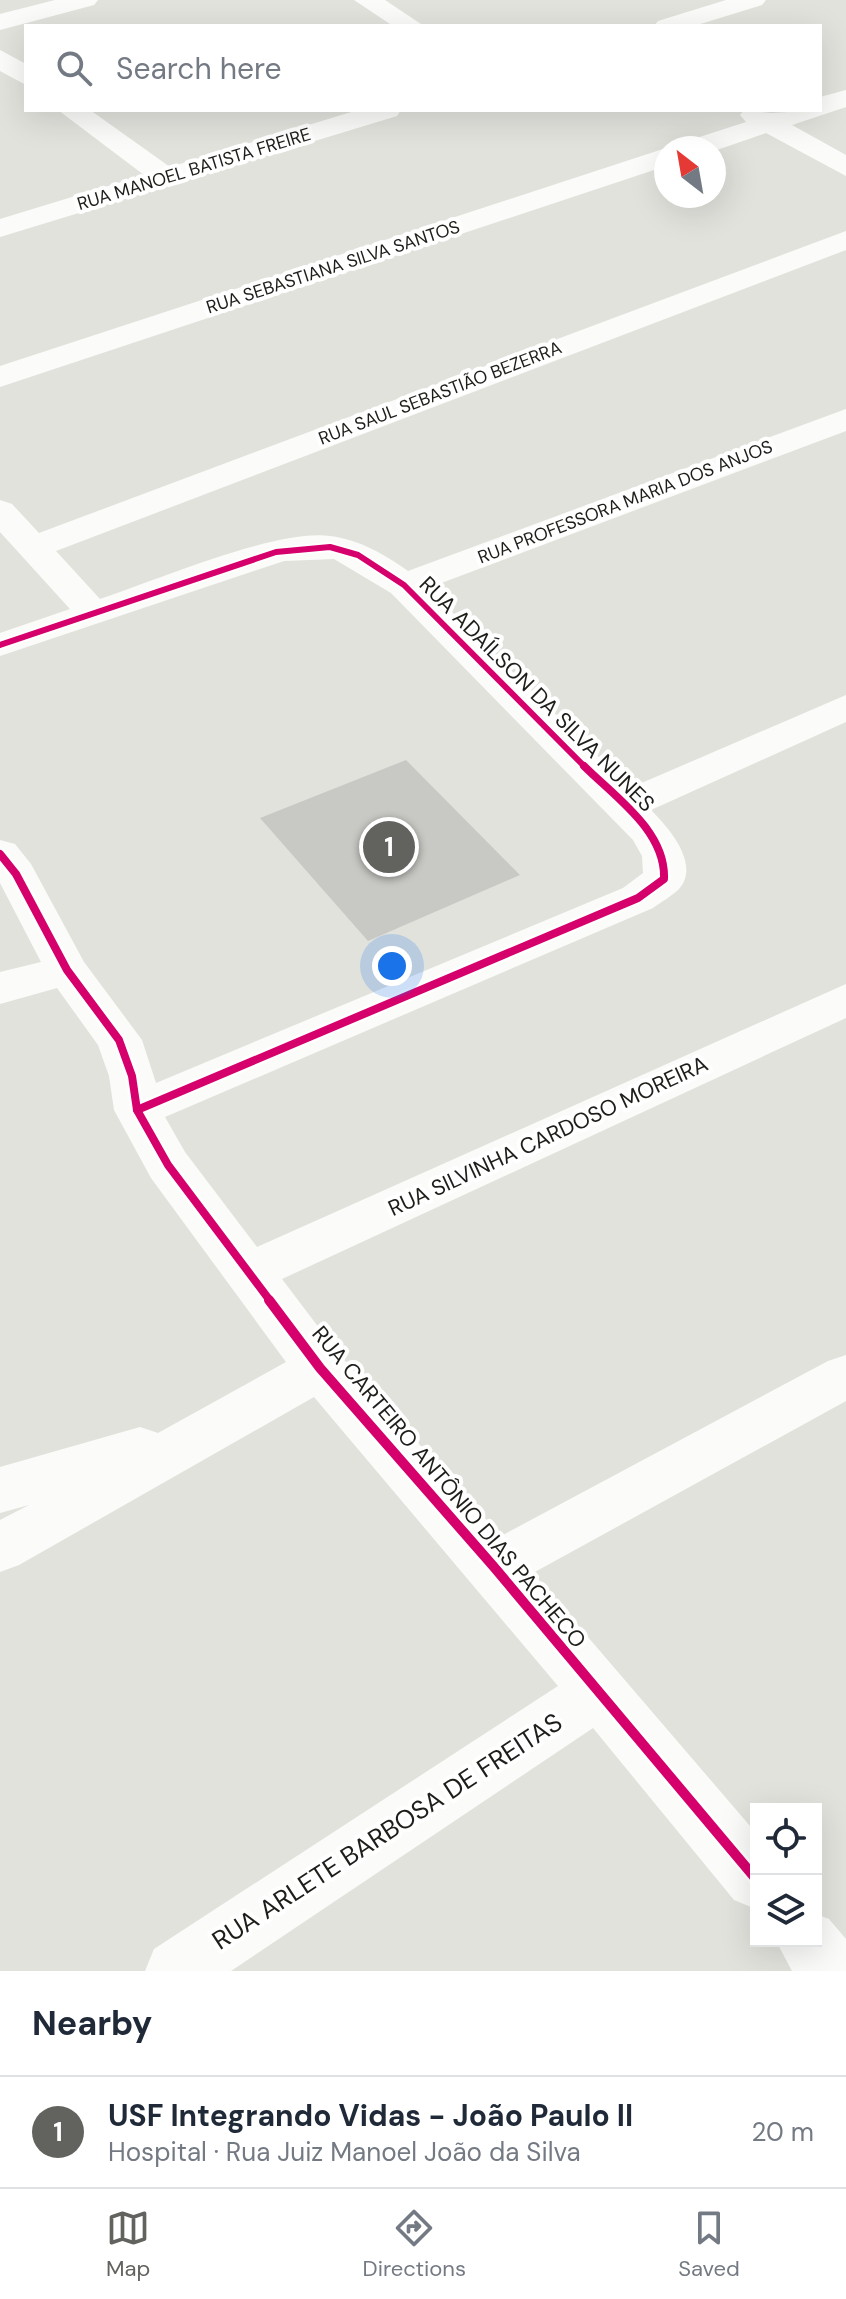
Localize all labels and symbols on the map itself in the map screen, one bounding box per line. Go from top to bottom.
street label: RUA MANOEL BATISTA FREIRE [74,122,314,216]
north arrow [654,136,726,208]
street label: RUA SEBASTIANA SILVA SANTOS [203,215,463,319]
street label: RUA SAUL SEBASTIÃO BEZERRA [315,335,565,451]
street label: RUA PROFESSORA MARIA DOS ANJOS [474,435,776,569]
street label: RUA ADAÍLSON DA SILVA NUNES [413,570,661,818]
pin: 1 [363,817,415,877]
your location [372,946,412,986]
street label: RUA SILVINHA CARDOSO MOREIRA [384,1049,712,1223]
street label: RUA CARTEIRO ANTÔNIO DIAS PACHECO [306,1320,592,1654]
street label: RUA ARLETE BARBOSA DE FREITAS [205,1705,569,1957]

